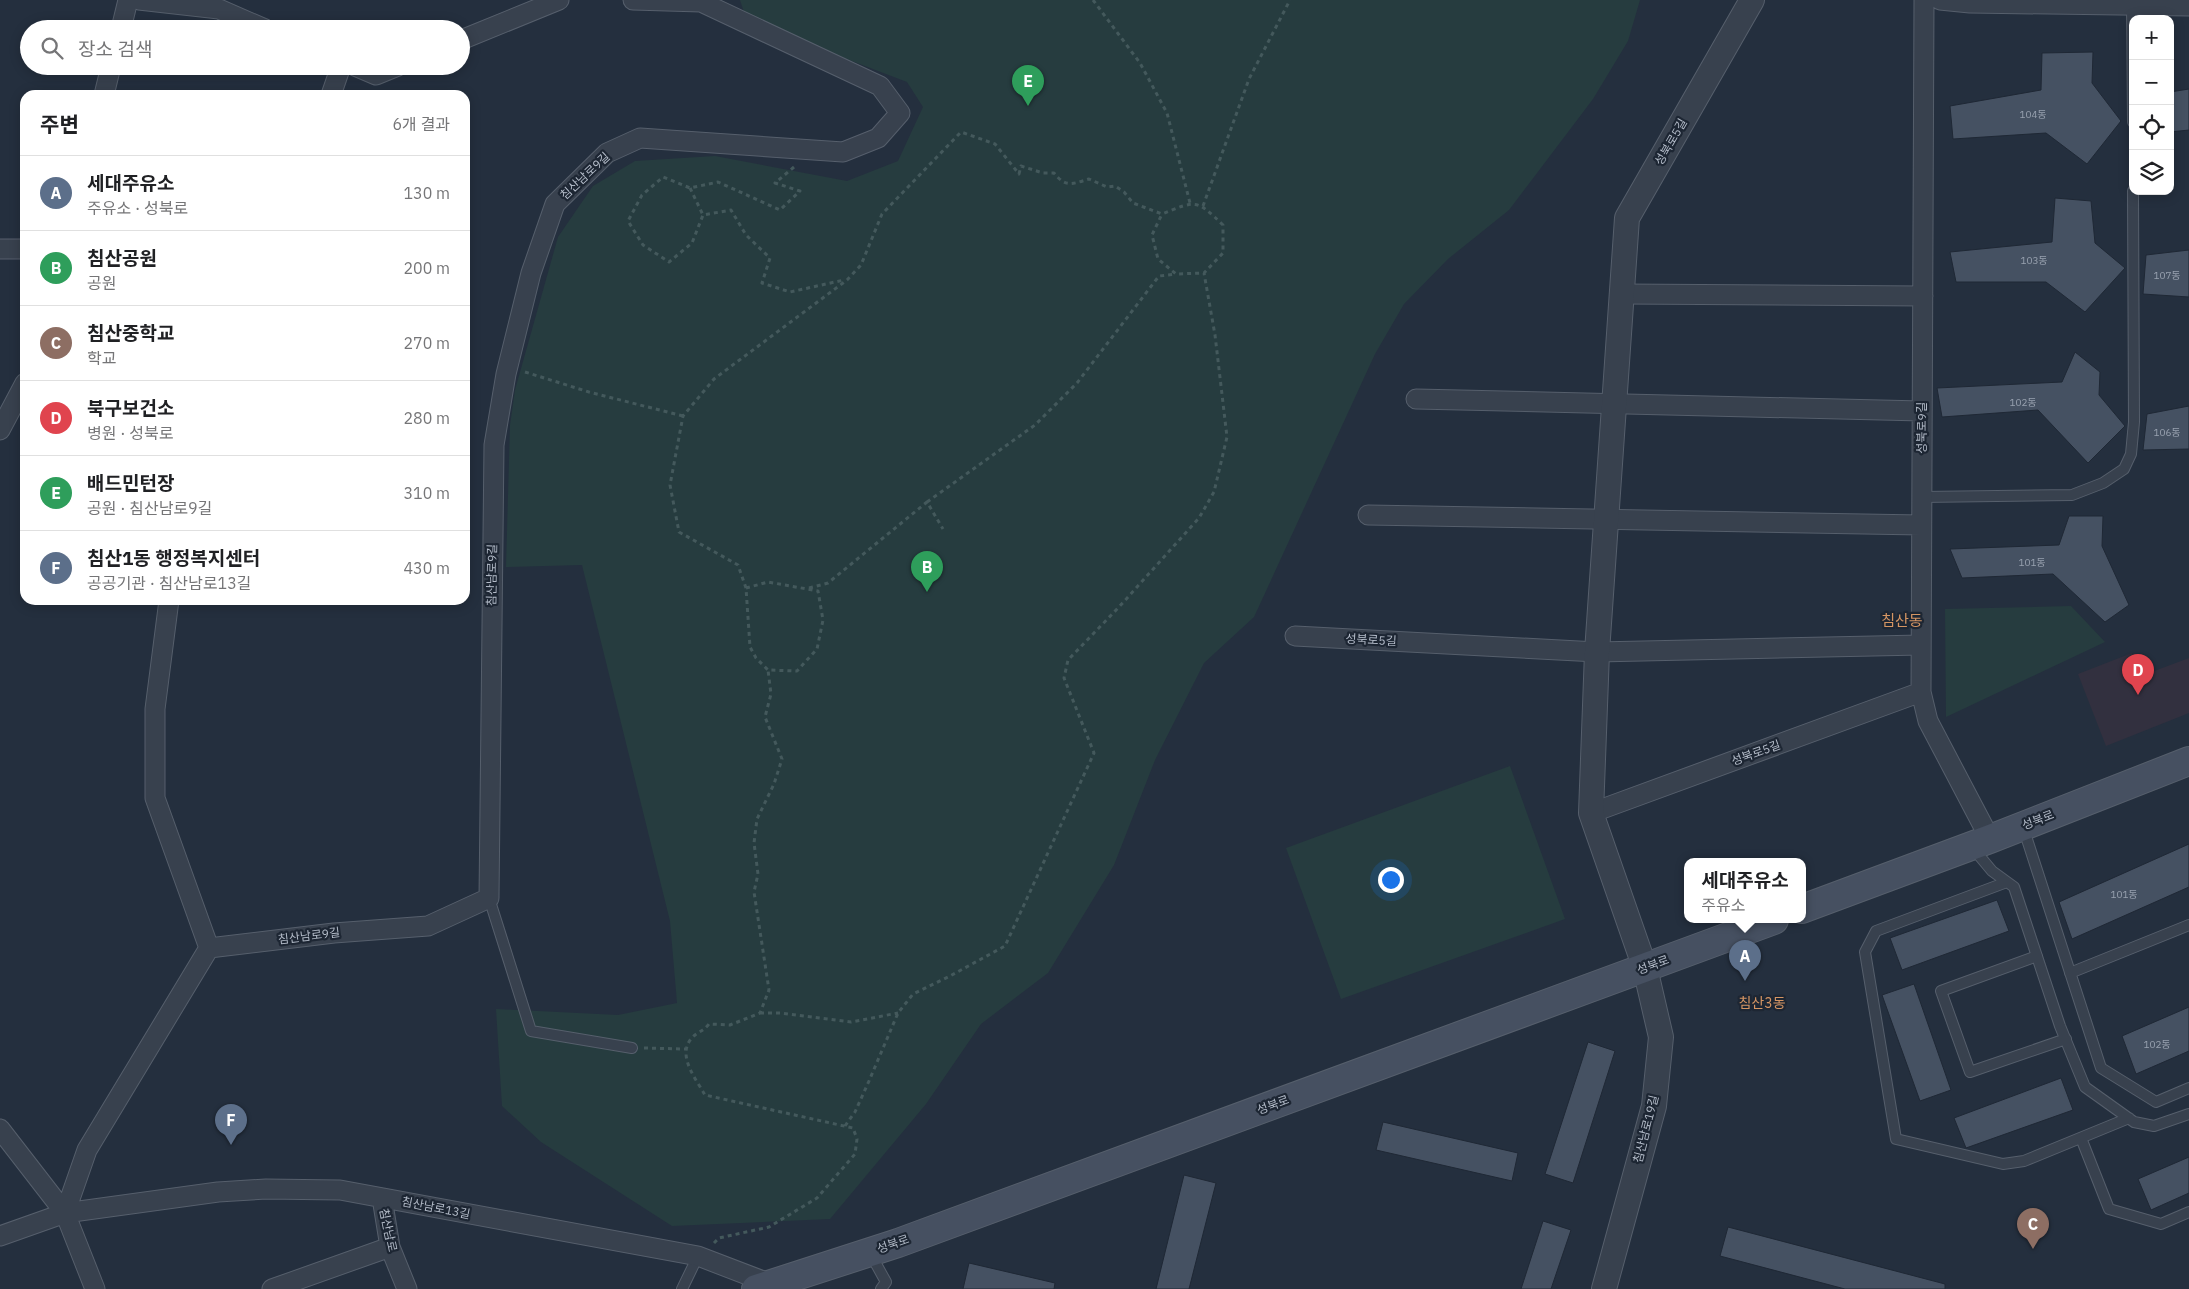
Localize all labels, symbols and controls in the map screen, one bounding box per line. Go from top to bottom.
map controls [2129,15,2174,195]
button: + [2129,15,2174,60]
search box [20,20,470,75]
icon: search [38,34,66,62]
text: 장소 검색 [78,37,152,61]
button: − [2129,60,2174,105]
pin: E [1012,65,1044,106]
button: locate [2129,105,2174,150]
house number: 104동 [2019,108,2047,121]
text: 주변 [40,110,79,138]
text: 6개 결과 [392,114,450,134]
street label: 성북로5길 [1651,116,1690,168]
street label: 침산남로9길 [557,149,613,202]
button: layers [2129,150,2174,195]
text: 세대주유소 [87,171,174,195]
text: A [51,183,61,203]
text: 130 m [403,183,450,203]
text: 주유소 · 성북로 [87,198,188,218]
text: 침산공원 [87,246,157,270]
house number: 103동 [2020,254,2048,267]
text: B [51,258,61,278]
text: 200 m [403,258,450,278]
house number: 107동 [2153,269,2181,282]
text: 공원 [87,273,116,293]
text: 침산중학교 [87,321,174,345]
text: C [51,333,61,353]
text: 270 m [403,333,450,353]
text: 학교 [87,348,116,368]
text: 북구보건소 [87,396,174,420]
house number: 102동 [2009,396,2037,409]
street label: 성북로9길 [1914,402,1929,454]
text: D [50,408,62,428]
text: 280 m [403,408,450,428]
text: 병원 · 성북로 [87,423,173,443]
house number: 106동 [2153,426,2181,439]
text: 배드민턴장 [87,471,174,495]
text: E [51,483,61,503]
text: 310 m [403,483,450,503]
text: 공원 · 침산남로9길 [87,498,212,518]
street label: 침산남로9길 [483,544,500,606]
text: 침산1동 행정복지센터 [87,546,260,570]
pin: B [911,551,943,592]
house number: 101동 [2018,556,2046,569]
text: F [51,558,61,578]
text: 430 m [403,558,450,578]
text: 공공기관 · 침산남로13길 [87,573,251,593]
district label: 침산동 [1881,611,1923,630]
street label: 성북로5길 [1345,631,1397,648]
pin: D [2122,654,2154,695]
street label: 성북로5길 [1729,737,1783,768]
street label: 성북로 [2020,807,2056,832]
popup [1684,858,1806,923]
your location [1378,867,1404,893]
text: 세대주유소 [1701,868,1789,892]
house number: 101동 [2110,888,2138,901]
text: 주유소 [1701,895,1745,915]
street label: 침산남로9길 [277,924,341,947]
pin: A [1729,940,1761,981]
street label: 성북로 [1635,952,1671,977]
district label: 침산3동 [1738,994,1786,1012]
house number: 102동 [2143,1038,2171,1051]
street label: 성북로 [1255,1092,1291,1117]
street label: 침산남로19길 [1630,1093,1661,1164]
pin: F [215,1104,247,1145]
street label: 침산남로13길 [400,1194,472,1222]
street label: 침산남로 [377,1207,400,1253]
pin: C [2017,1208,2049,1249]
street label: 성북로 [875,1231,911,1256]

